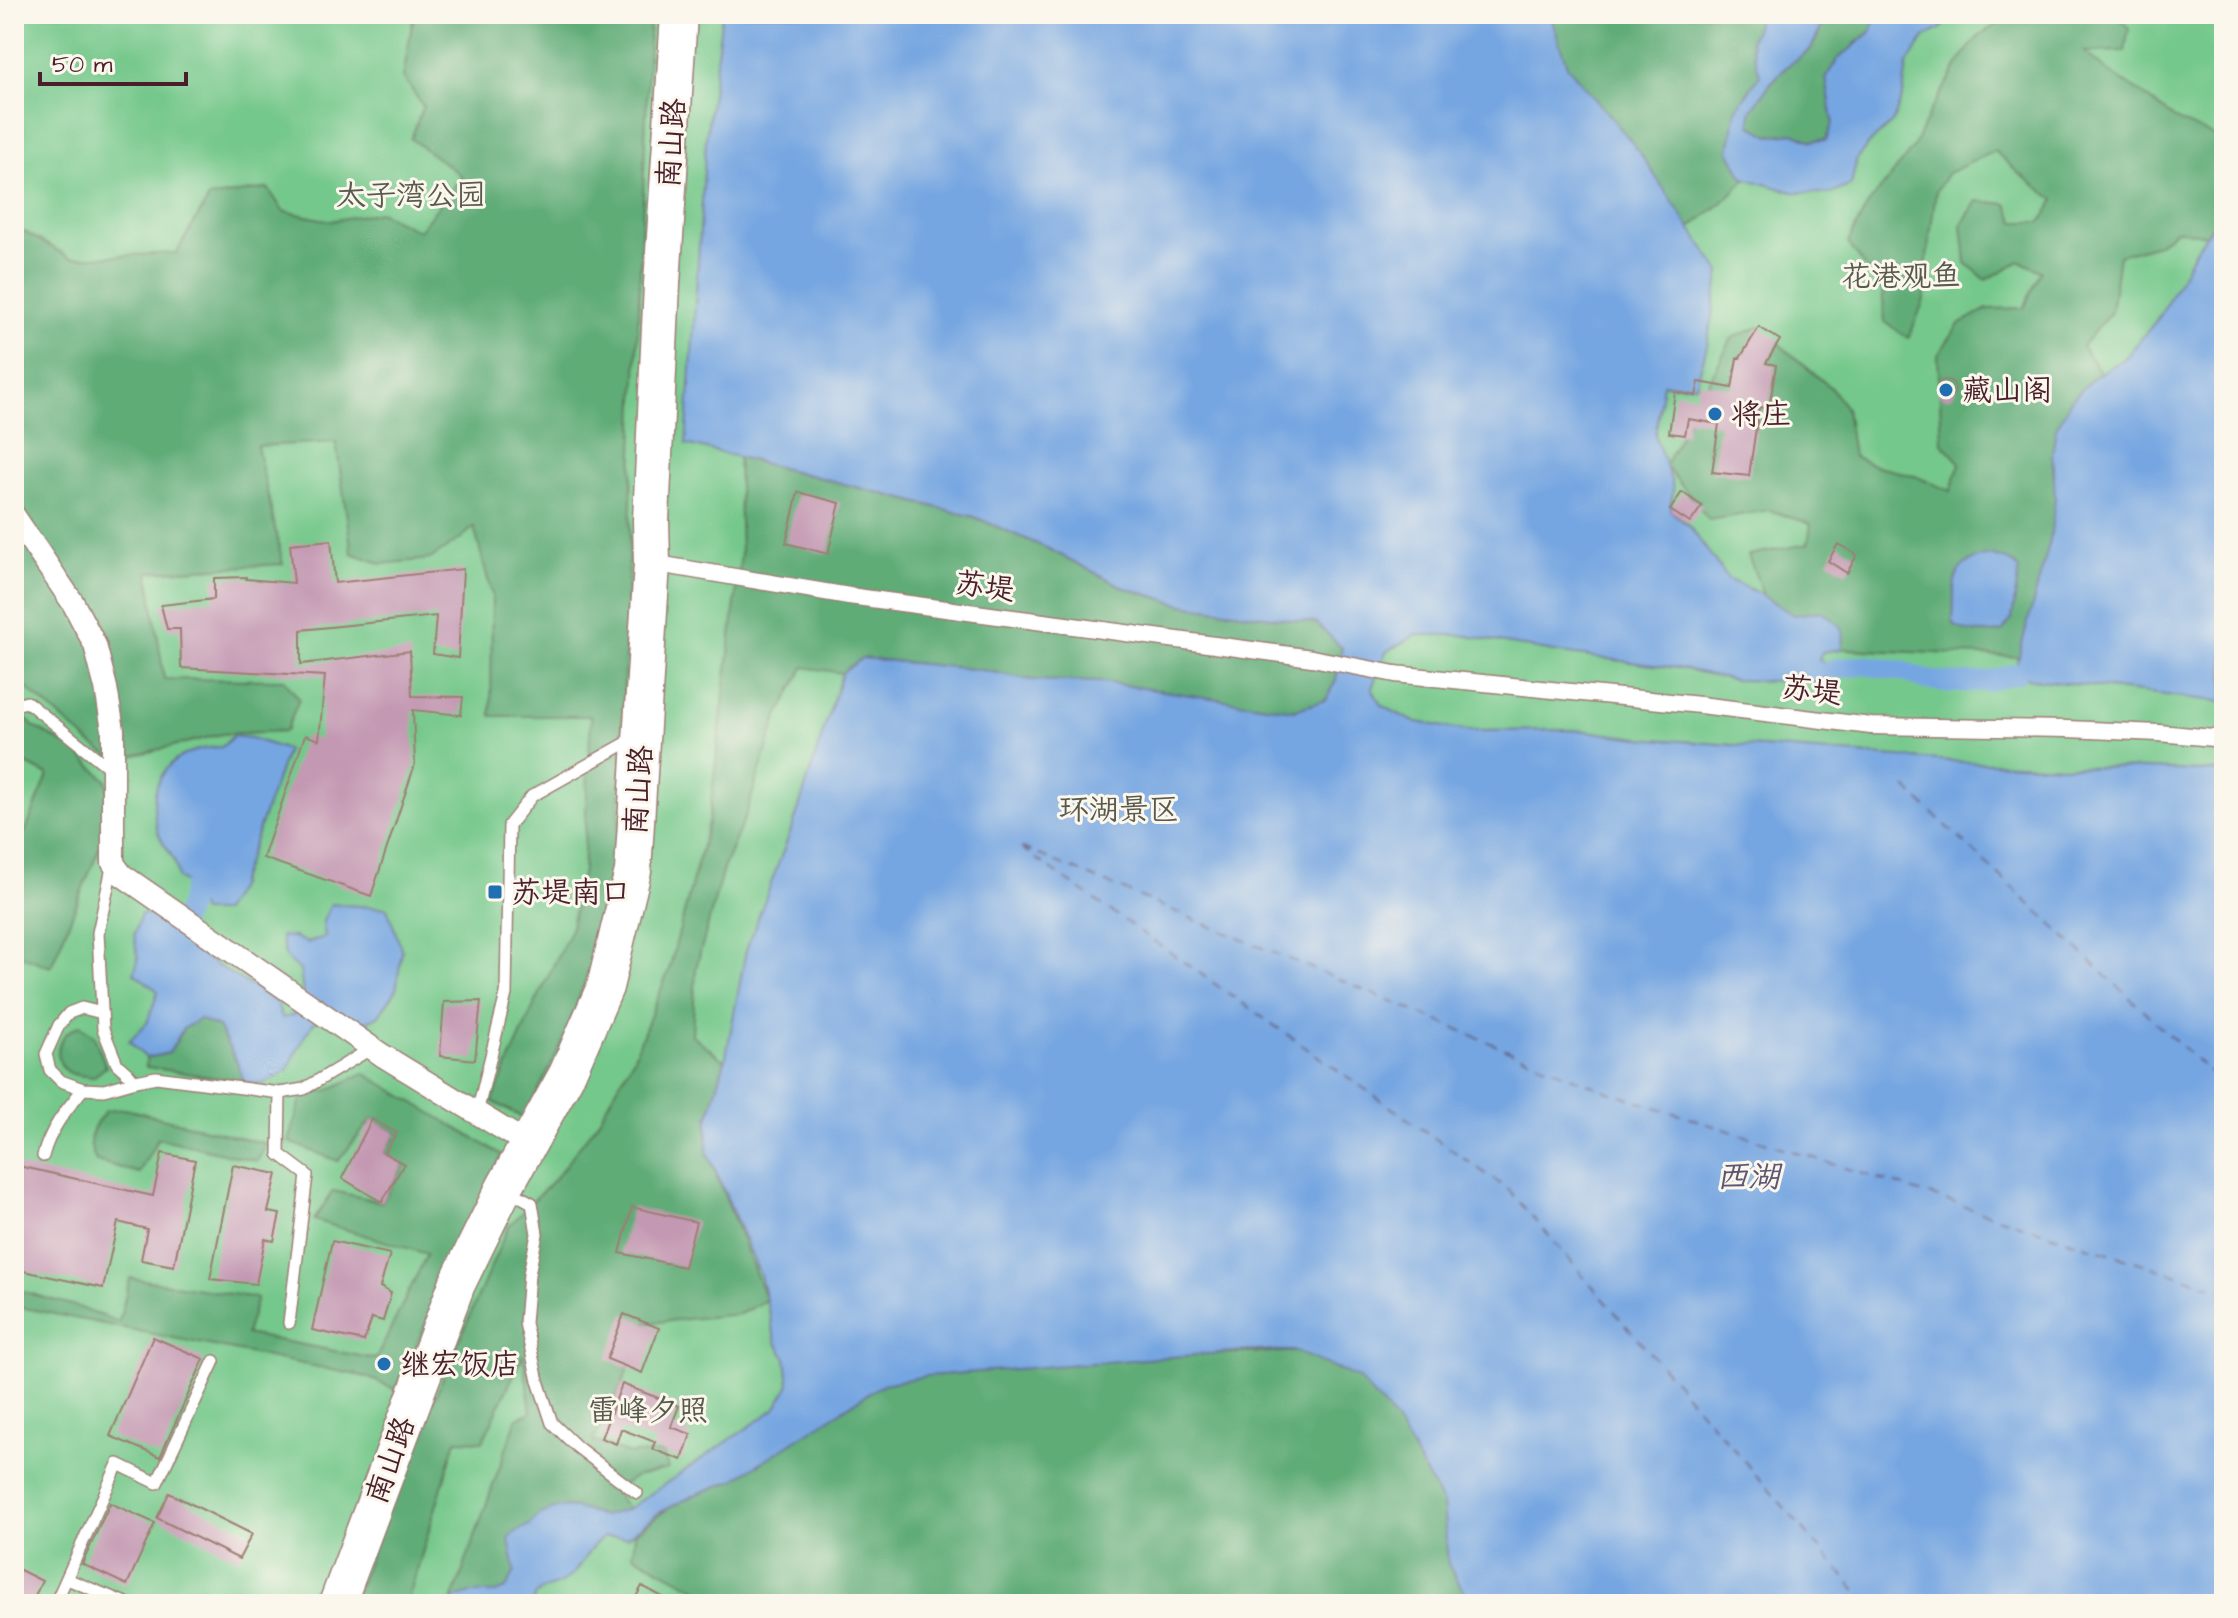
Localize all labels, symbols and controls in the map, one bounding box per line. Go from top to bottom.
scale bar [40,36,186,86]
text: 50 m [52,48,113,82]
street label: 南山路 [648,97,696,189]
park label: 太子湾公园 [336,175,486,217]
park label: 花港观鱼 [1841,256,1961,298]
place label: 藏山阁 [1962,370,2052,412]
marker: 藏山阁 [1937,381,1955,399]
place label: 将庄 [1731,394,1791,436]
marker: 将庄 [1706,405,1724,423]
street label: 苏堤 [952,562,1017,612]
street label: 苏堤 [1780,666,1844,715]
street label: 南山路 [615,744,663,836]
park label: 环湖景区 [1059,789,1179,831]
place label: 苏堤南口 [511,872,631,914]
marker: 苏堤南口 [486,883,504,901]
water label: 西湖 [1716,1155,1783,1200]
place label: 继宏饭店 [400,1344,520,1386]
marker: 继宏饭店 [375,1355,393,1373]
park label: 雷峰夕照 [588,1390,708,1432]
street label: 南山路 [356,1411,426,1510]

